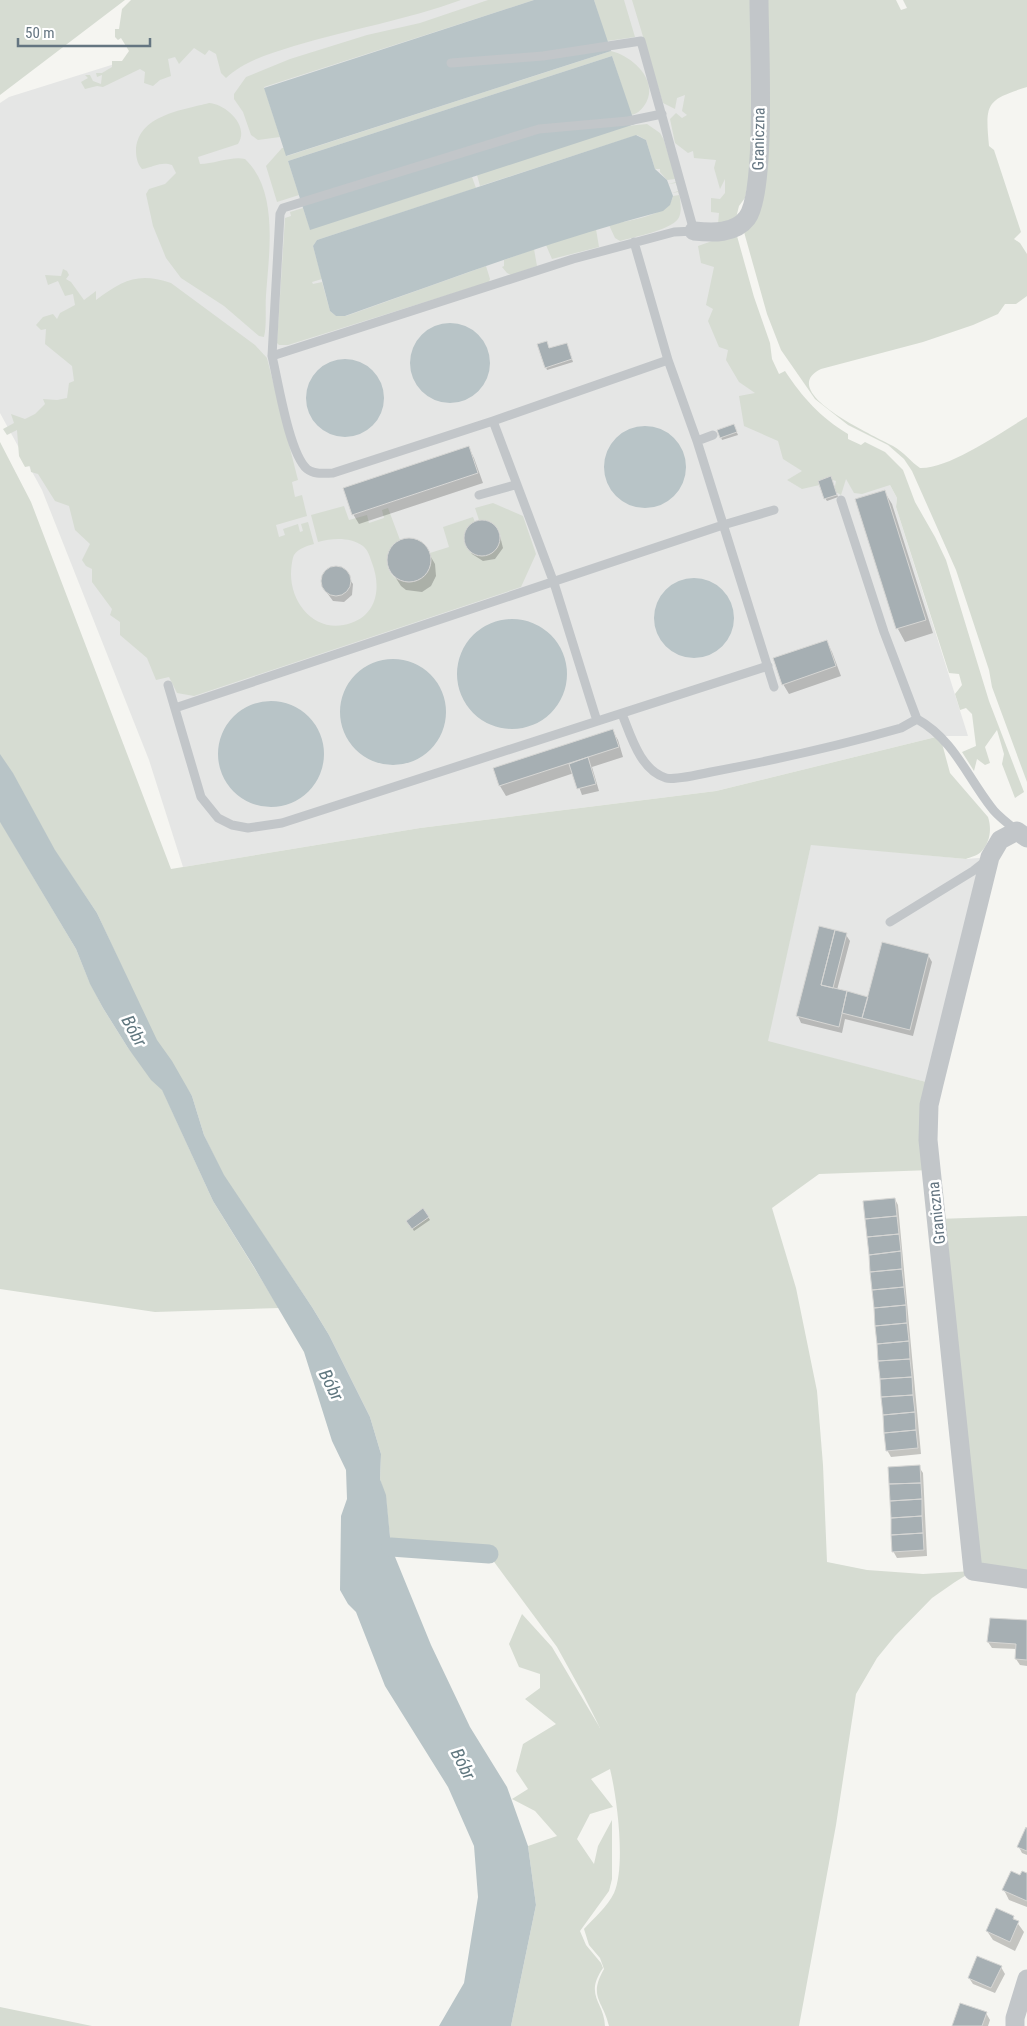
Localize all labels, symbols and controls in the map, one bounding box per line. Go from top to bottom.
scale bar [18,15,150,47]
text: 50 m [25,24,55,42]
street label: Graniczna [748,107,769,171]
water label: Bóbr [117,1012,152,1051]
street label: Graniczna [924,1181,949,1245]
water label: Bóbr [315,1366,348,1404]
water label: Bóbr [447,1745,480,1783]

